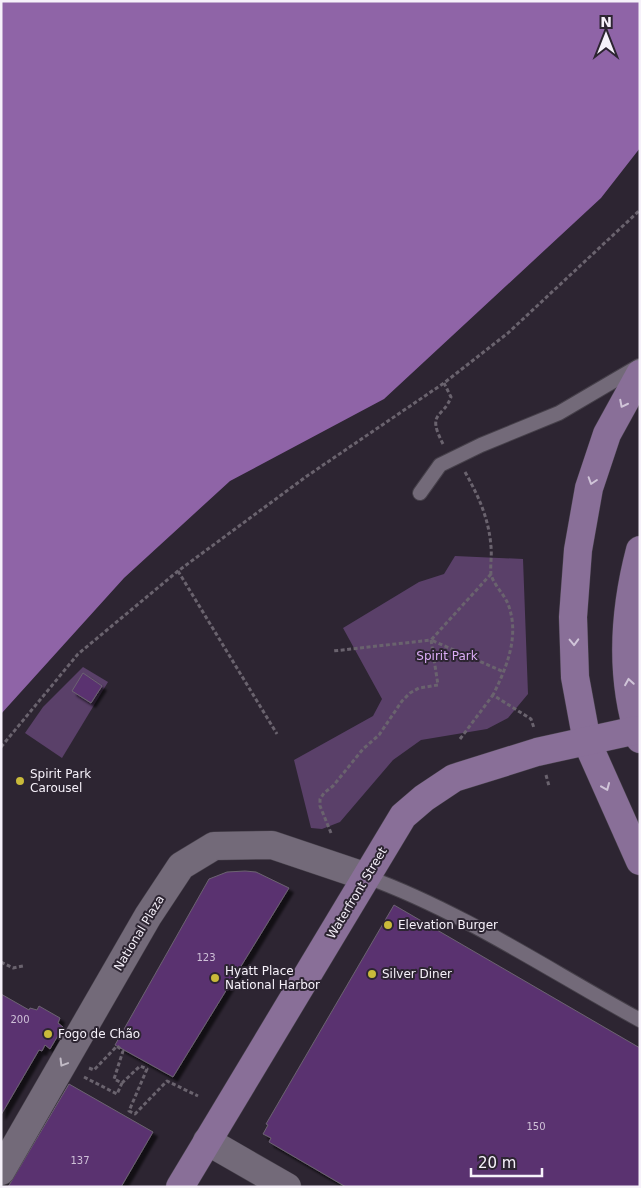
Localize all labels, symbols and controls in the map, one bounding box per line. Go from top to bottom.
north arrow [581,10,631,60]
text: N [600,14,612,30]
one-way arrow [619,399,629,408]
one-way arrow [587,476,597,484]
one-way arrow [568,638,579,646]
park label: Spirit Park [416,649,478,663]
one-way arrow [625,678,635,687]
place label: Spirit Park Carousel [30,767,91,795]
marker: Spirit Park Carousel [14,775,26,787]
one-way arrow [599,782,610,791]
street label: Waterfront Street [324,844,390,941]
street label: National Plaza [111,893,167,973]
place label: Elevation Burger [398,918,498,932]
marker: Elevation Burger [382,919,394,931]
house number: 123 [196,952,216,963]
place label: Hyatt Place National Harbor [225,964,320,992]
place label: Silver Diner [382,967,452,981]
marker: Silver Diner [366,968,378,980]
marker: Hyatt Place National Harbor [209,972,221,984]
house number: 200 [10,1014,30,1025]
place label: Fogo de Chão [58,1027,140,1041]
marker: Fogo de Chão [42,1028,54,1040]
one-way arrow [59,1058,69,1067]
house number: 150 [526,1121,546,1132]
scale bar [471,1146,542,1178]
text: 20 m [478,1154,516,1172]
house number: 137 [70,1155,90,1166]

